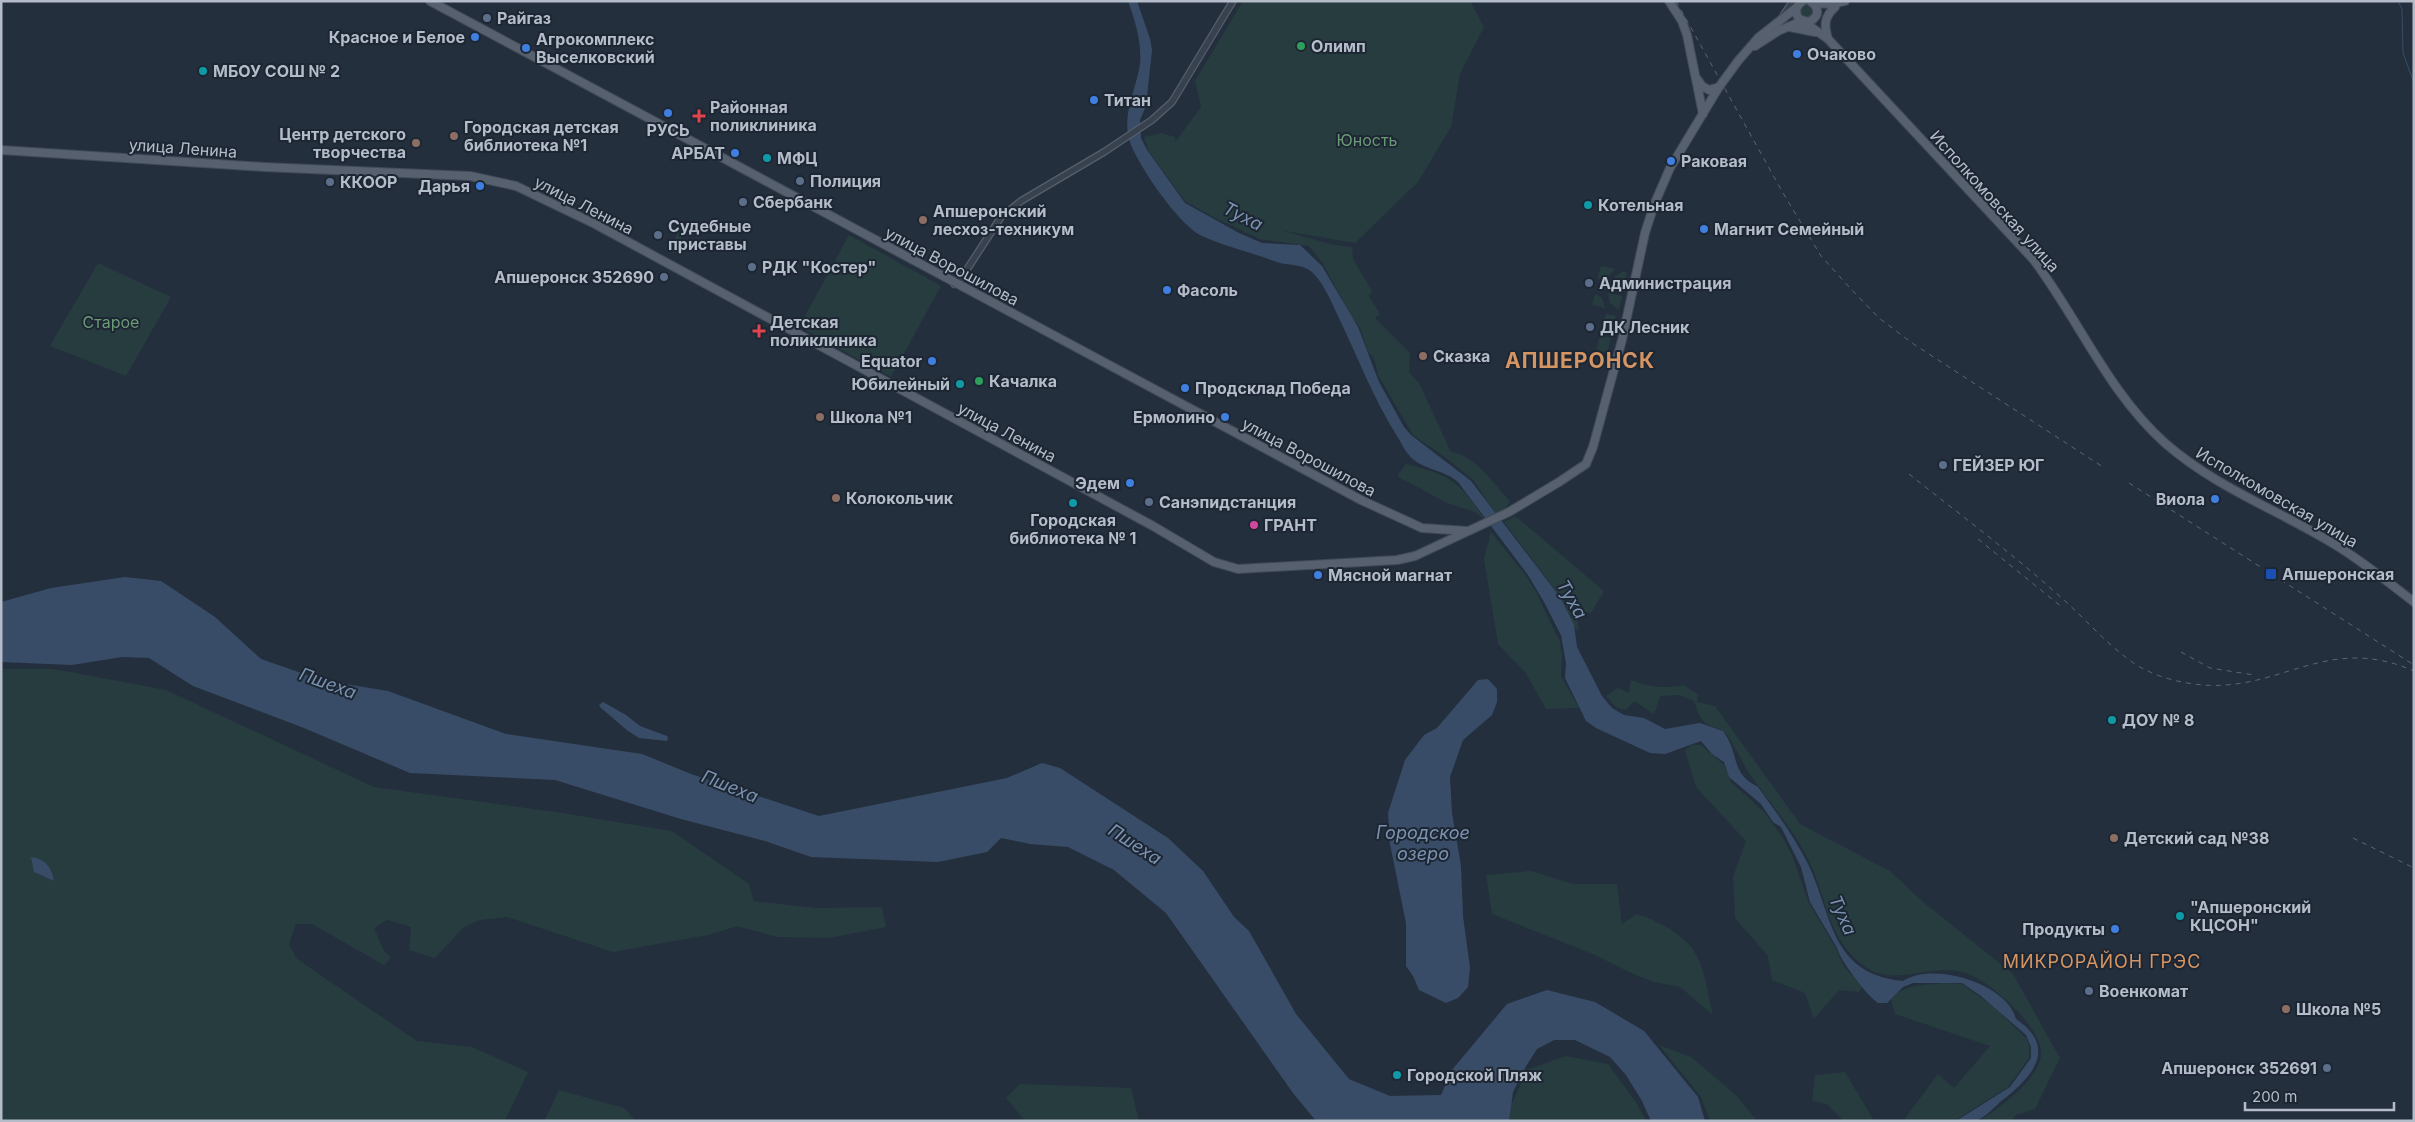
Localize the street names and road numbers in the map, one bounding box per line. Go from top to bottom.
street label: Исполкомовская улица [1926,126,2064,276]
street label: улица Ленина [128,134,238,162]
street label: улица Ленина [531,171,637,239]
street label: улица Ворошилова [882,222,1022,310]
street label: улица Ленина [954,398,1060,466]
street label: улица Ворошилова [1239,413,1379,501]
street label: Исполкомовская улица [2192,442,2362,552]

